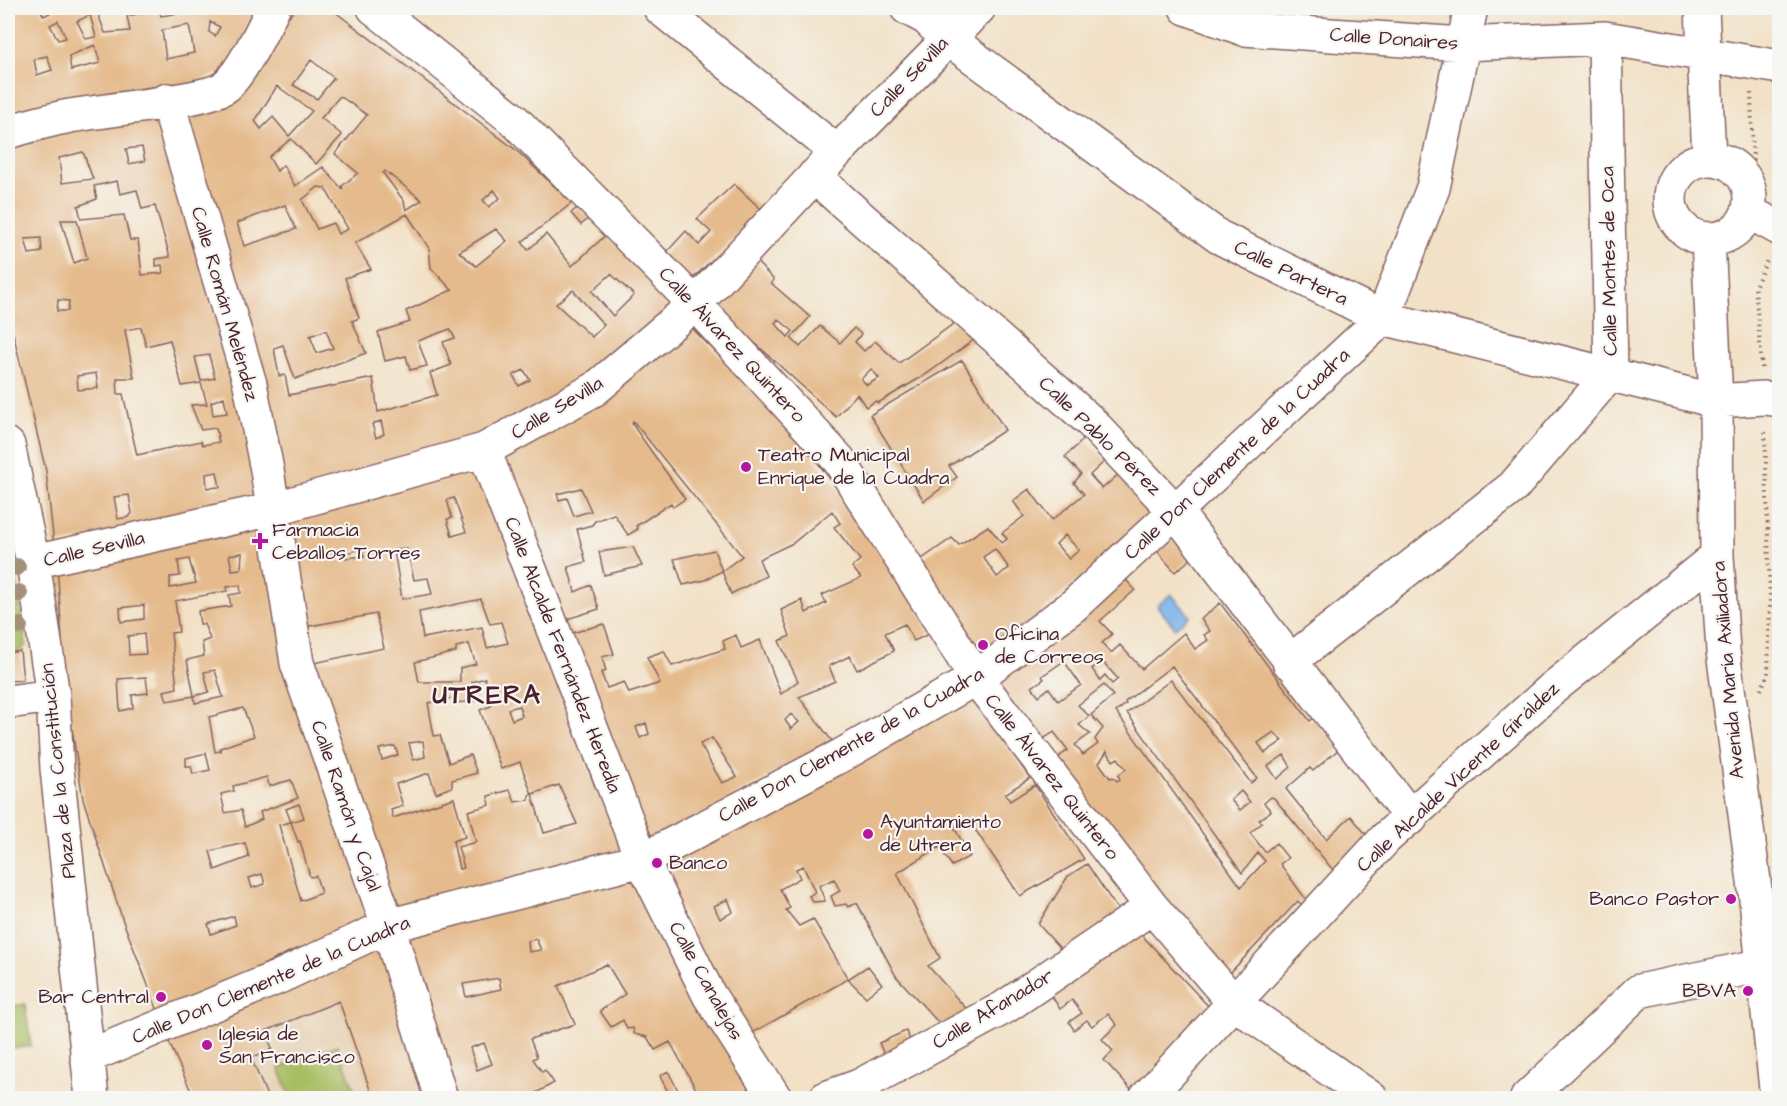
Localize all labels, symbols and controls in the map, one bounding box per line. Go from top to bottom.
street label: Calle Donaires [1329,21,1459,57]
street label: Calle Sevilla [863,30,955,124]
street label: Calle Montes de Oca [1593,166,1625,356]
street label: Calle Román Meléndez [184,204,266,405]
street label: Calle Partera [1229,233,1353,313]
street label: Calle Álvarez Quintero [652,261,812,429]
street label: Calle Don Clemente de la Cuadra [1118,342,1356,566]
street label: Calle Sevilla [506,369,608,447]
street label: Calle Pablo Pérez [1032,370,1168,502]
place label: Teatro Municipal Enrique de la Cuadra [758,441,950,492]
marker: Teatro Municipal Enrique de la Cuadra [739,460,753,474]
street label: Calle Alcalde Fernández Heredia [497,513,629,797]
place label: Farmacia Ceballos Torres [272,516,421,567]
street label: Calle Sevilla [41,524,147,574]
marker: Farmacia Ceballos Torres [253,534,267,548]
street label: Avenida María Axiliadora [1705,560,1751,780]
place label: Oficina de Correos [995,620,1104,671]
marker: Oficina de Correos [976,638,990,652]
street label: Calle Don Clemente de la Cuadra [713,660,989,830]
street label: Plaza de la Constitución [33,662,83,880]
street label: Calle Alcalde Vicente Giráldez [1350,675,1566,879]
district label: UTRERA [433,677,541,713]
street label: Calle Álvarez Quintero [978,688,1126,866]
street label: Calle Ramón y Cajal [303,717,388,895]
place label: Ayuntamiento de Utrera [880,808,1001,859]
marker: Ayuntamiento de Utrera [861,827,875,841]
place label: Banco [669,849,727,877]
marker: Banco [650,856,664,870]
place label: Banco Pastor [1589,885,1719,913]
marker: Banco Pastor [1724,892,1738,906]
street label: Calle Don Clemente de la Cuadra [128,909,414,1051]
street label: Calle Canalejas [662,917,750,1045]
street label: Calle Afanador [927,962,1059,1056]
place label: BBVA [1682,977,1736,1005]
place label: Bar Central [38,983,149,1011]
marker: BBVA [1741,984,1755,998]
marker: Bar Central [154,990,168,1004]
place label: Iglesia de San Francisco [219,1020,355,1071]
marker: Iglesia de San Francisco [200,1038,214,1052]

